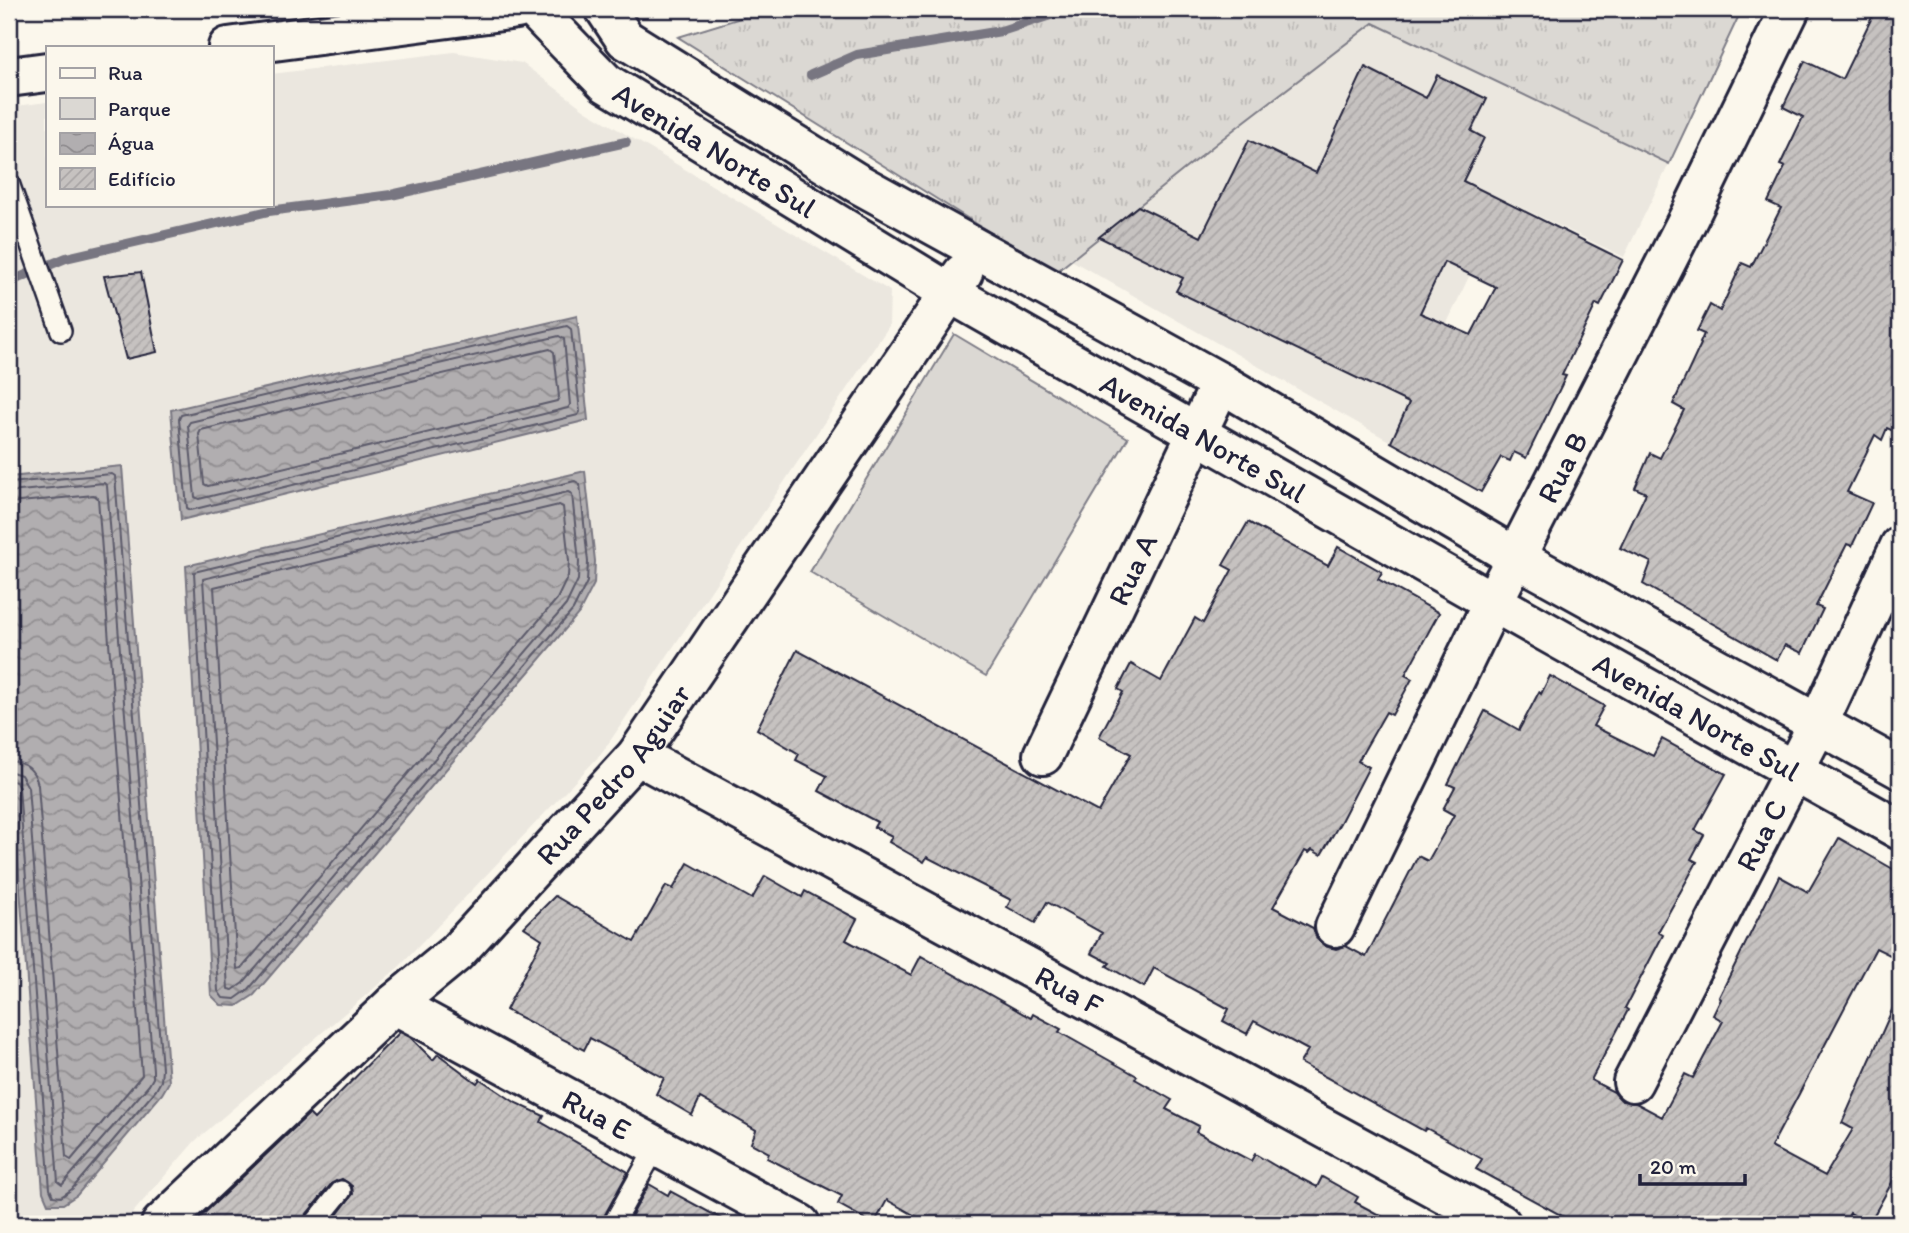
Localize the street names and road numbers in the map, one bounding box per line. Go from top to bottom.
street label: Avenida Norte Sul [607,74,824,226]
street label: Avenida Norte Sul [1094,364,1314,511]
street label: Rua B [1528,425,1595,509]
street label: Rua A [1099,527,1165,611]
street label: Avenida Norte Sul [1587,644,1807,789]
street label: Rua Pedro Aguiar [528,677,698,872]
street label: Rua C [1727,793,1794,877]
street label: Rua F [1029,956,1110,1023]
street label: Rua E [556,1080,638,1148]

